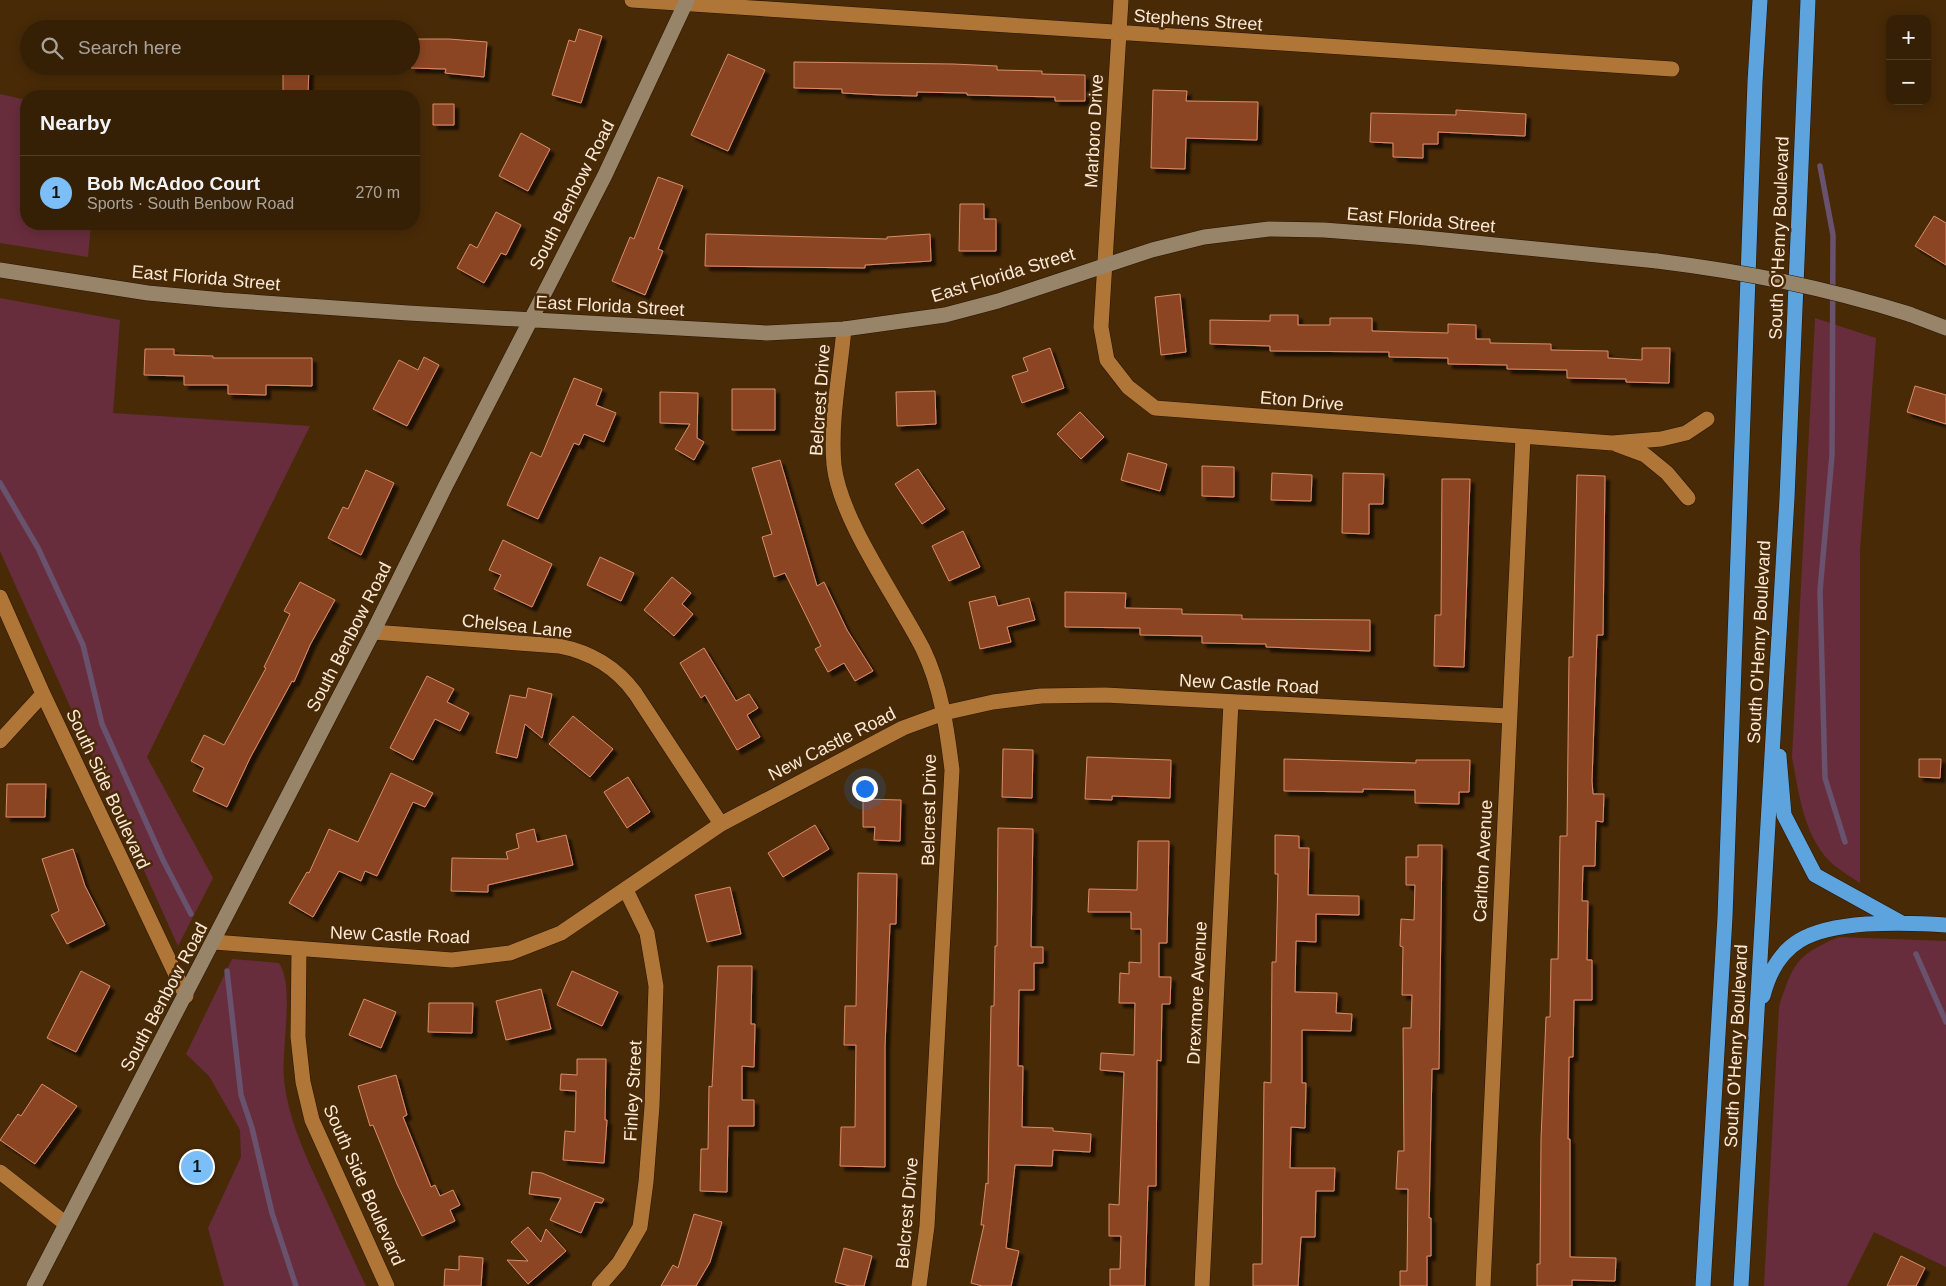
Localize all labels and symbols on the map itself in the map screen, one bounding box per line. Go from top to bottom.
street label: Stephens Street [1133,6,1263,34]
street label: Marboro Drive [1081,74,1107,188]
street label: South Benbow Road [526,117,618,273]
street label: South O'Henry Boulevard [1765,136,1793,340]
street label: East Florida Street [1346,204,1496,236]
street label: East Florida Street [929,244,1077,306]
street label: East Florida Street [131,262,281,294]
street label: East Florida Street [535,292,685,320]
street label: Belcrest Drive [806,343,834,457]
street label: Eton Drive [1259,387,1345,415]
street label: South O'Henry Boulevard [1744,540,1774,744]
street label: South Benbow Road [303,559,395,715]
street label: Chelsea Lane [461,610,573,642]
street label: New Castle Road [1179,670,1319,698]
street label: New Castle Road [765,703,899,785]
street label: South Side Boulevard [62,706,154,872]
street label: Belcrest Drive [918,754,940,866]
your location [852,776,878,802]
street label: Carlton Avenue [1470,799,1496,923]
street label: South Benbow Road [116,919,212,1075]
street label: Drexmore Avenue [1183,921,1211,1065]
street label: New Castle Road [330,923,470,947]
street label: South O'Henry Boulevard [1721,944,1751,1148]
street label: Finley Street [620,1040,646,1142]
street label: South Side Boulevard [319,1101,409,1269]
pin: 1 [181,1148,213,1186]
street label: Belcrest Drive [892,1156,922,1270]

